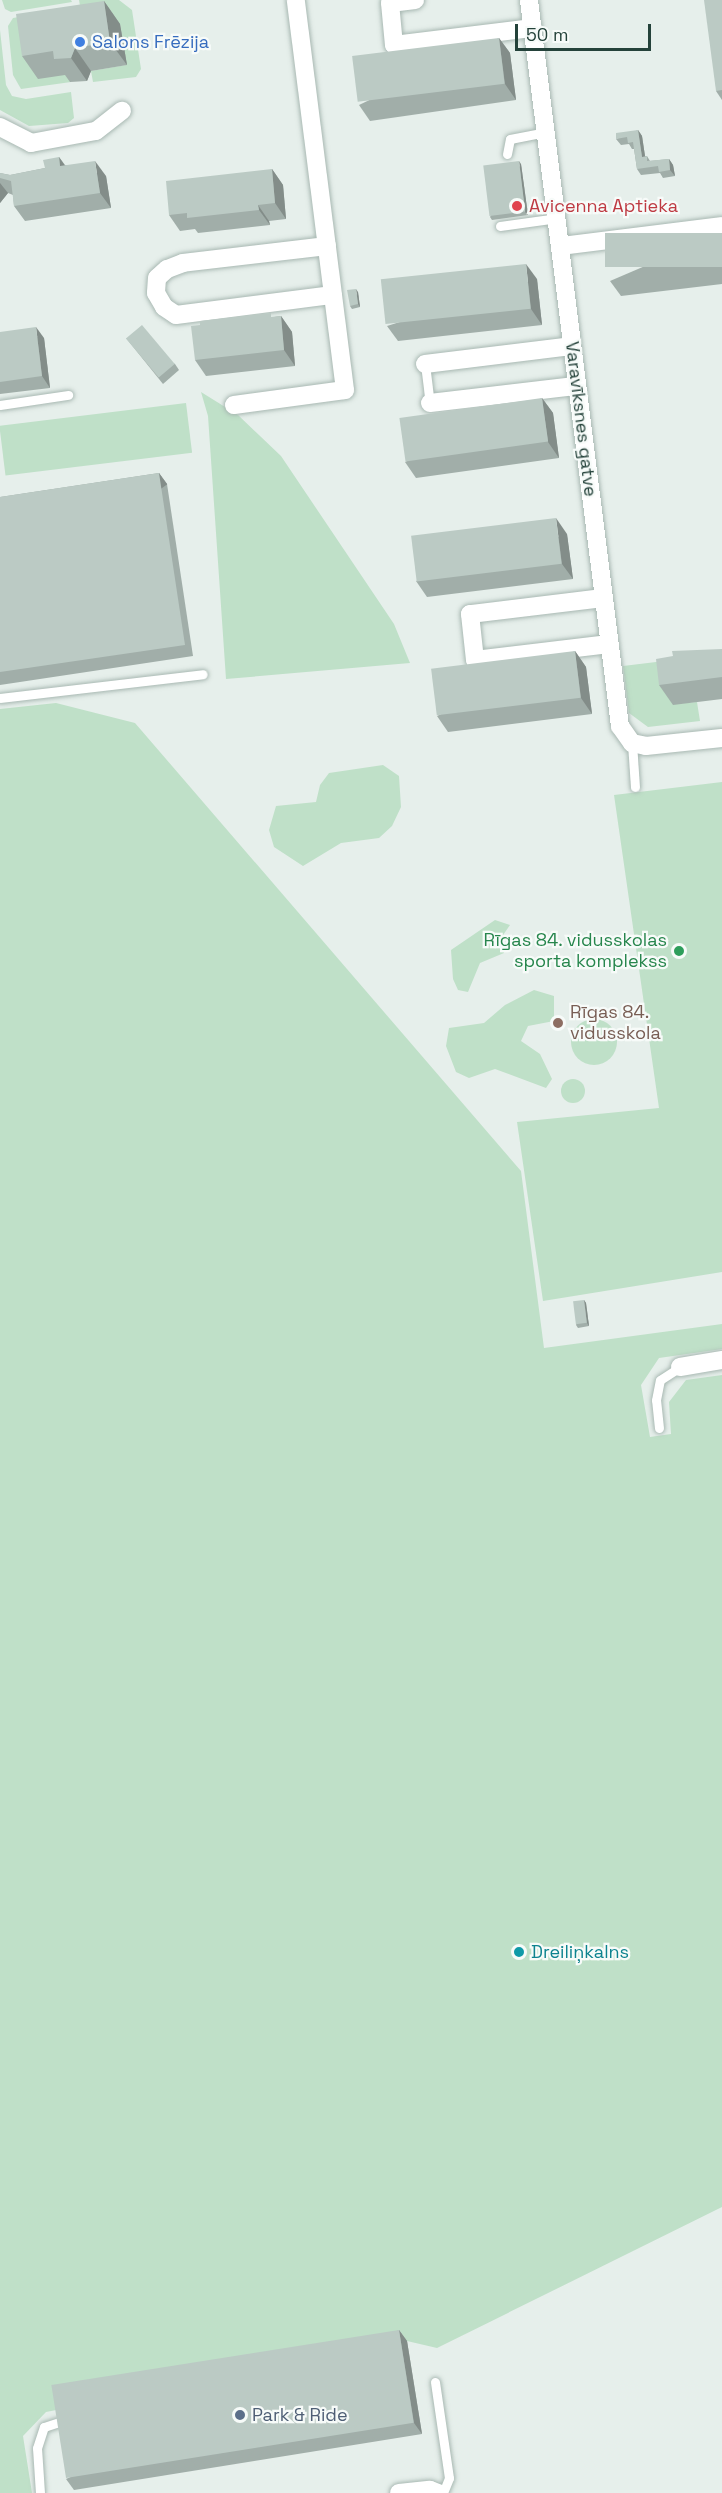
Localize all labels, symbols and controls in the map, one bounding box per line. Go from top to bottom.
scale bar [518,12,654,50]
text: 50 m [526,23,568,46]
place label: Salons Frēzija [92,31,209,53]
marker: Salons Frēzija [73,35,87,49]
place label: Avicenna Aptieka [529,195,678,217]
marker: Avicenna Aptieka [510,199,524,213]
street label: Varavīksnes gatve [561,340,601,498]
place label: Rīgas 84. vidusskolas sporta komplekss [483,930,667,972]
marker: Rīgas 84. vidusskolas sporta komplekss [672,944,686,958]
place label: Rīgas 84. vidusskola [570,1002,661,1044]
marker: Rīgas 84. vidusskola [551,1016,565,1030]
place label: Dreiliņkalns [531,1941,629,1963]
marker: Dreiliņkalns [512,1945,526,1959]
place label: Park & Ride [252,2404,348,2426]
marker: Park & Ride [233,2408,247,2422]

